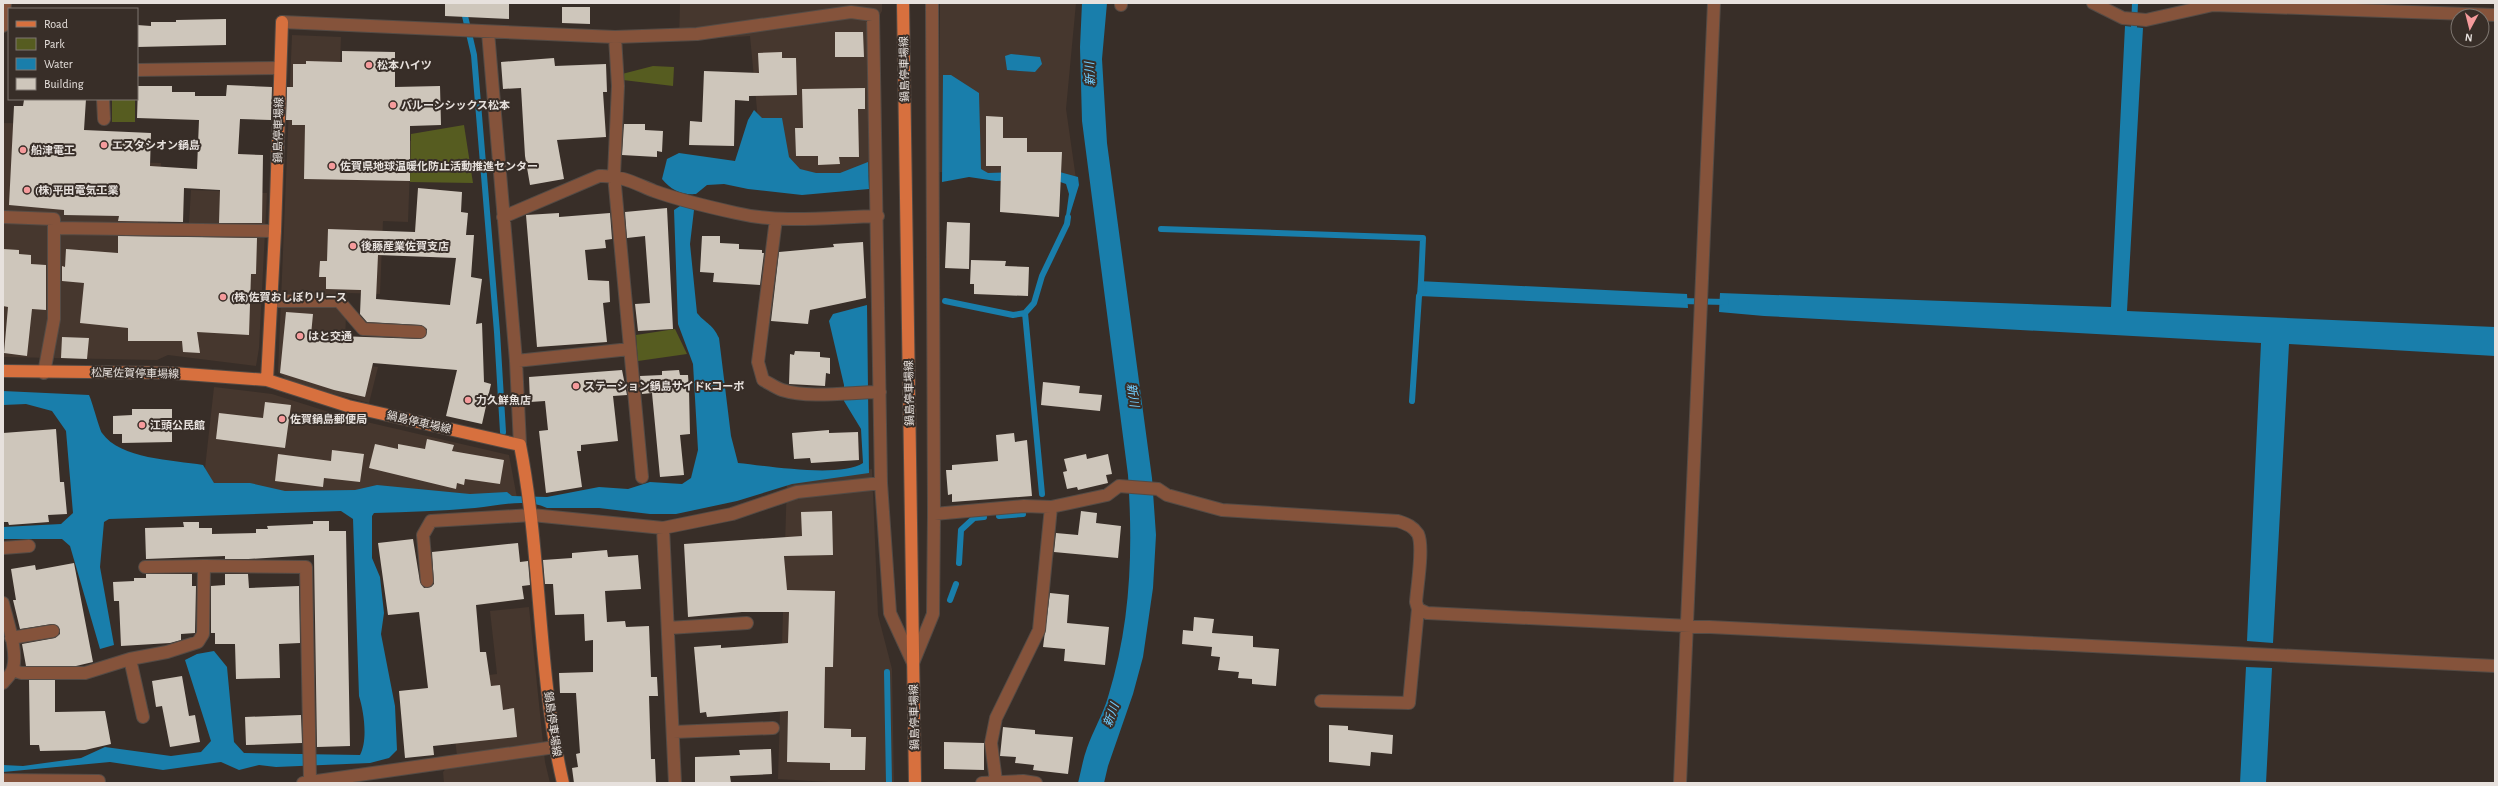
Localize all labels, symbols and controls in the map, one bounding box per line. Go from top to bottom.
legend [8,8,138,100]
north arrow [2450,8,2490,48]
text: Road [44,18,68,30]
text: N [2464,32,2473,43]
street label: 鍋島停車場線 [897,36,911,102]
text: Park [44,38,65,50]
text: Water [44,58,73,70]
marker: 松本ハイツ [364,60,374,70]
place label: 松本ハイツ [377,60,432,71]
water label: 新川 [1082,60,1097,86]
text: Building [44,78,84,90]
street label: 鍋島停車場線 [271,97,285,163]
place label: バルーンシックス松本 [401,99,510,111]
marker: バルーンシックス松本 [388,100,398,110]
place label: エスタシオン鍋島 [112,139,200,151]
marker: エスタシオン鍋島 [99,140,109,150]
place label: 船津電工 [31,144,75,156]
marker: 船津電工 [18,145,28,155]
place label: 佐賀県地球温暖化防止活動推進センター [340,160,538,172]
marker: 佐賀県地球温暖化防止活動推進センター [327,161,337,171]
place label: (株)平田電気工業 [35,184,119,196]
marker: (株)平田電気工業 [22,185,32,195]
place label: 後藤産業佐賀支店 [361,240,449,252]
marker: 後藤産業佐賀支店 [348,241,358,251]
place label: (株)佐賀おしぼりリース [231,291,347,303]
marker: (株)佐賀おしぼりリース [218,292,228,302]
place label: はと交通 [308,330,352,342]
marker: はと交通 [295,331,305,341]
street label: 鍋島停車場線 [902,360,916,426]
street label: 松尾佐賀停車場線 [91,366,179,380]
place label: ステーション鍋島サイドKコーポ [584,380,744,392]
marker: ステーション鍋島サイドKコーポ [571,381,581,391]
water label: 新川 [1125,382,1142,410]
place label: 力久鮮魚店 [476,394,531,406]
marker: 力久鮮魚店 [463,395,473,405]
street label: 鍋島停車場線 [385,409,453,435]
place label: 佐賀鍋島郵便局 [290,413,367,425]
marker: 佐賀鍋島郵便局 [277,414,287,424]
place label: 江頭公民館 [150,419,205,431]
marker: 江頭公民館 [137,420,147,430]
street label: 鍋島停車場線 [907,684,921,750]
street label: 鍋島停車場線 [542,690,564,758]
water label: 新川 [1100,699,1121,728]

